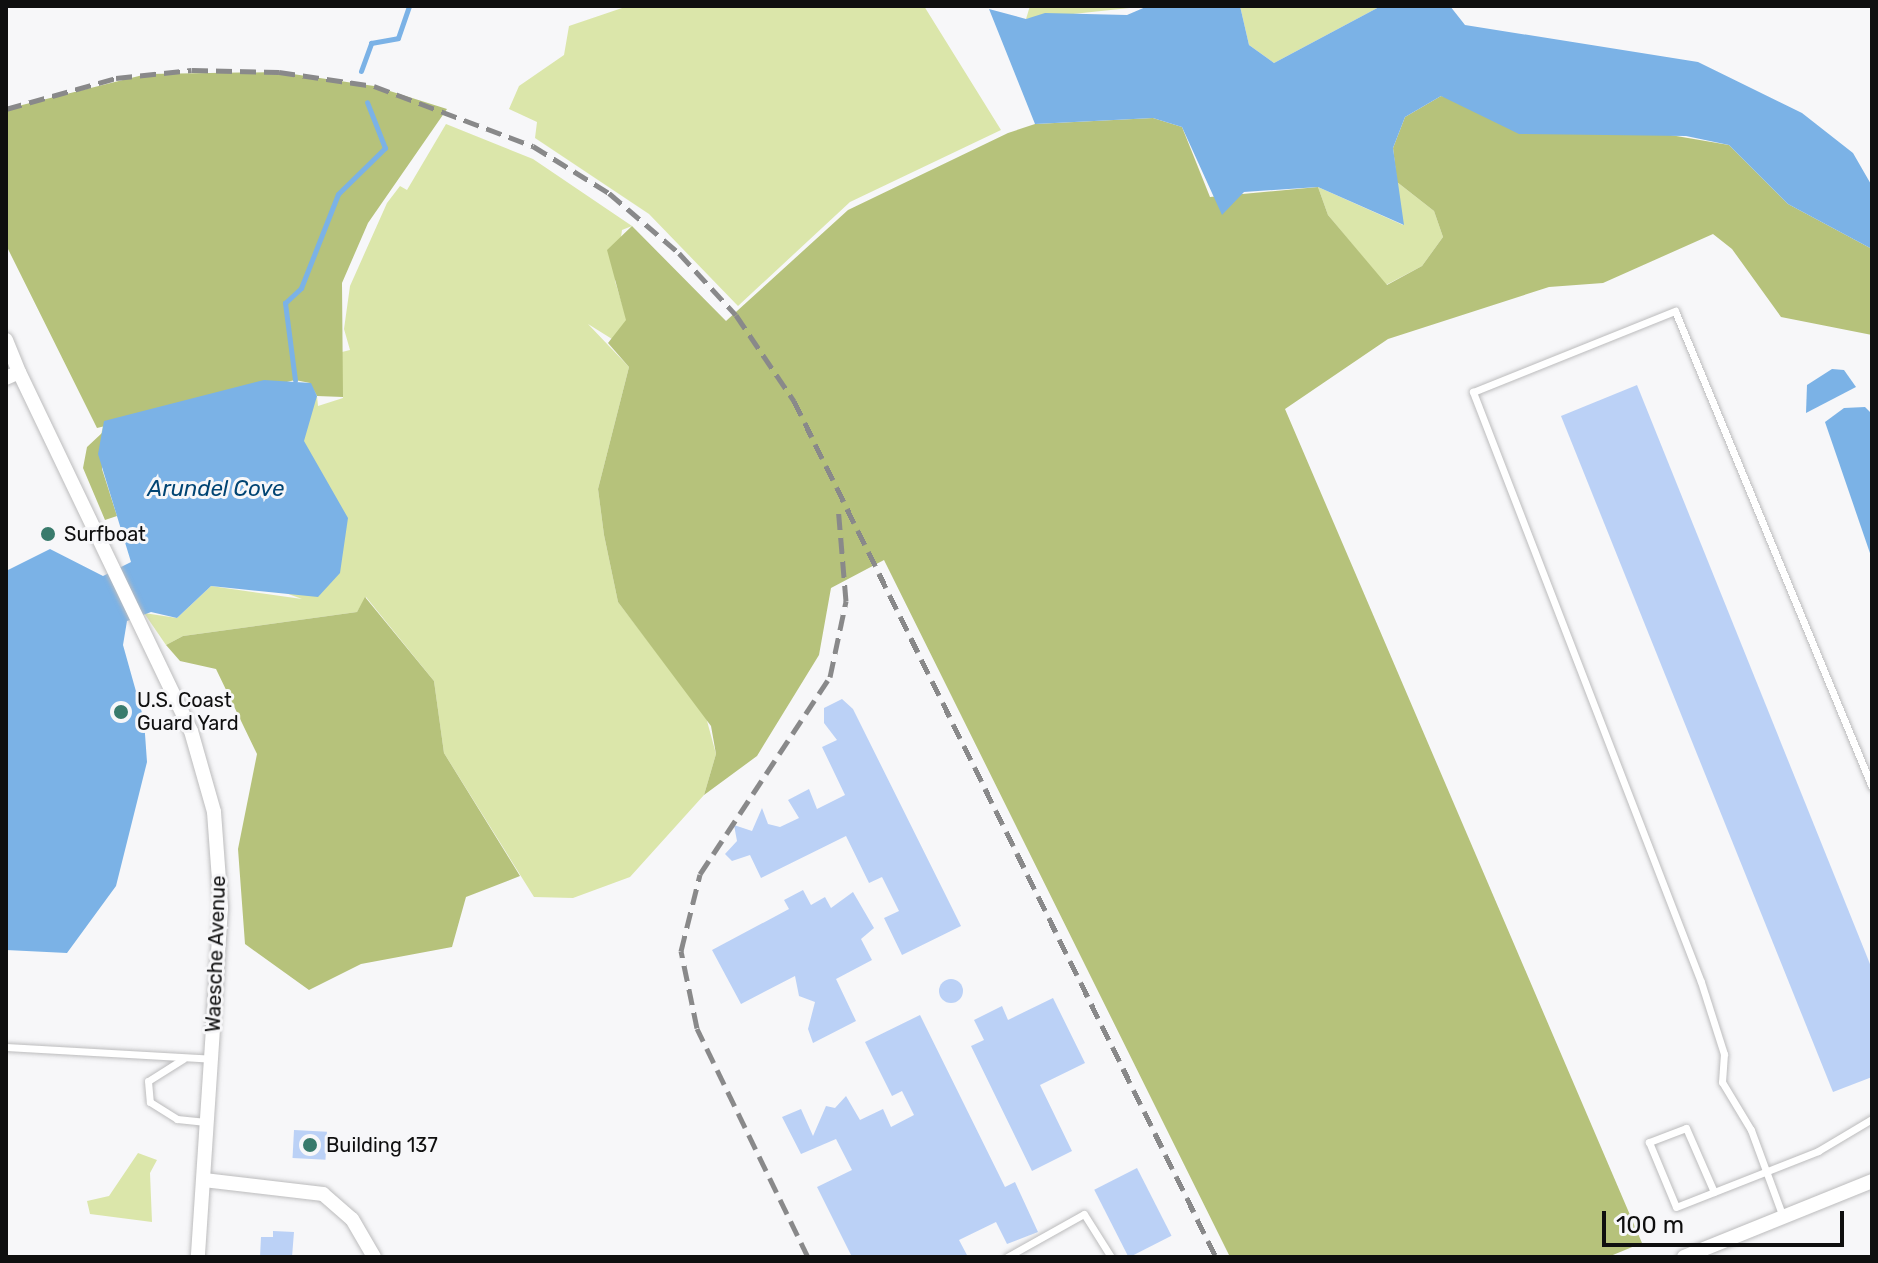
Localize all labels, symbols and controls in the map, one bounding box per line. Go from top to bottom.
water label: Arundel Cove [148,476,284,502]
place label: Surfboat [64,522,146,546]
marker: Surfboat [39,525,57,543]
place label: U.S. Coast Guard Yard [137,688,239,735]
marker: U.S. Coast Guard Yard [112,703,130,721]
street label: Waesche Avenue [201,875,231,1033]
place label: Building 137 [326,1133,438,1157]
marker: Building 137 [301,1136,319,1154]
scale bar [1606,1195,1848,1245]
text: 100 m [1616,1211,1684,1239]

